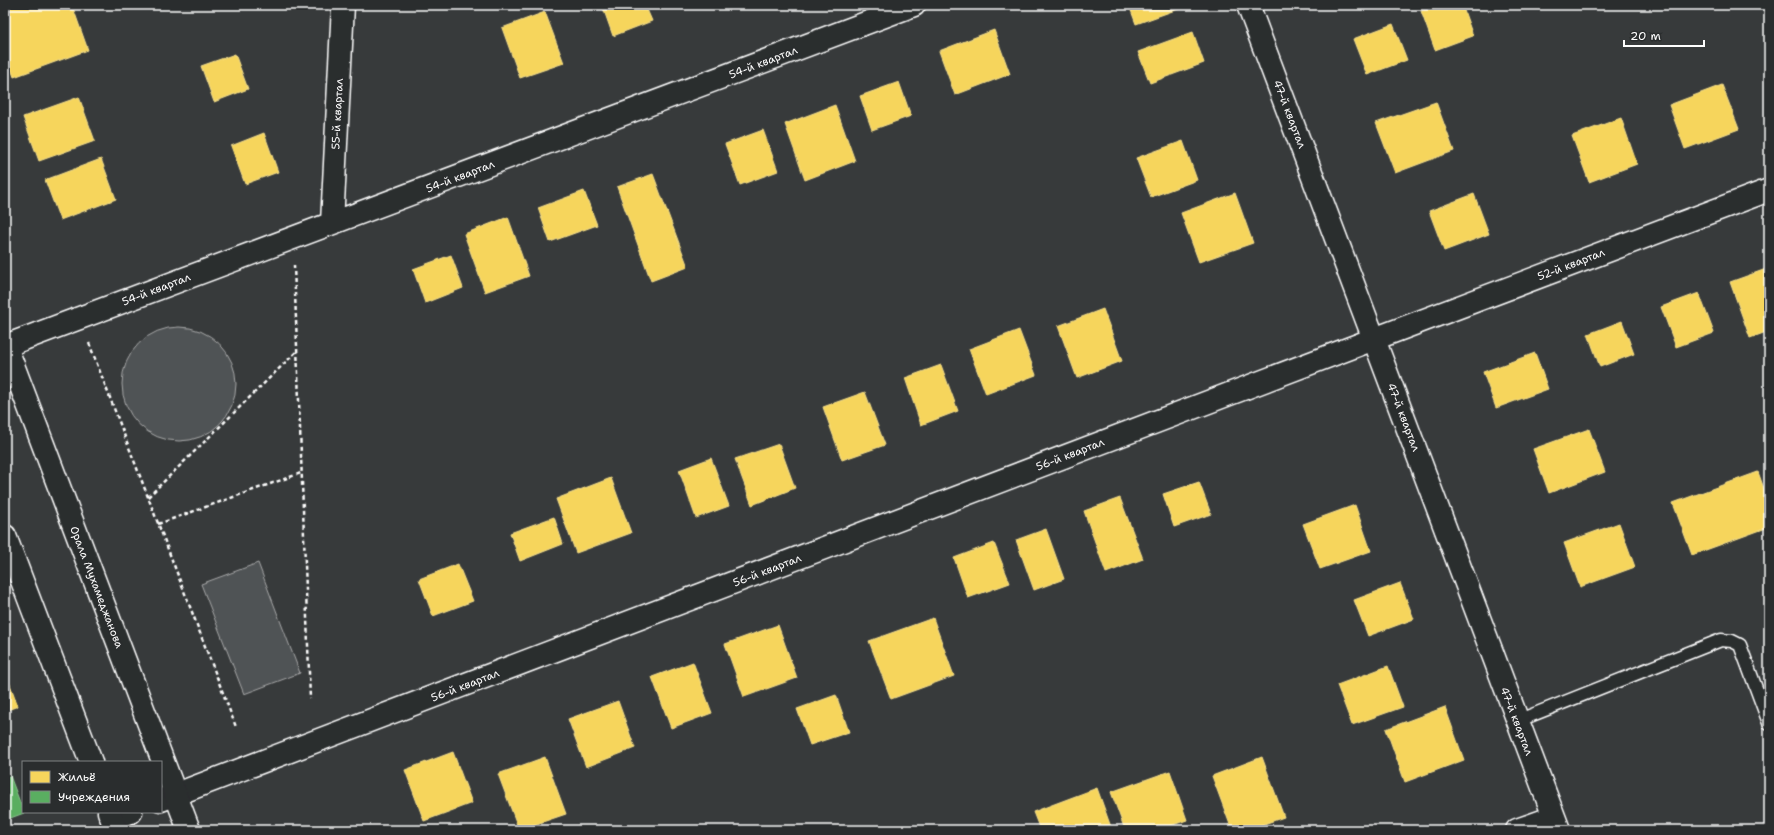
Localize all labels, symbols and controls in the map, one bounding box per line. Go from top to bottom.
scale bar [1624,22,1704,48]
text: 20 m [1630,28,1661,44]
street label: 54-й квартал [727,43,800,82]
street label: 55-й квартал [328,78,347,150]
street label: 47-й квартал [1270,78,1309,151]
street label: 54-й квартал [424,157,497,196]
street label: 52-й квартал [1535,245,1607,284]
street label: 54-й квартал [120,270,193,309]
street label: 47-й квартал [1384,381,1423,454]
street label: 56-й квартал [1034,435,1106,474]
street label: Орала Мухамеджанова [66,524,127,651]
street label: 56-й квартал [731,551,803,590]
street label: 56-й квартал [429,666,501,705]
street label: 47-й квартал [1497,685,1536,758]
legend [22,761,162,813]
text: Жильё [58,769,96,785]
text: Учреждения [58,789,130,805]

